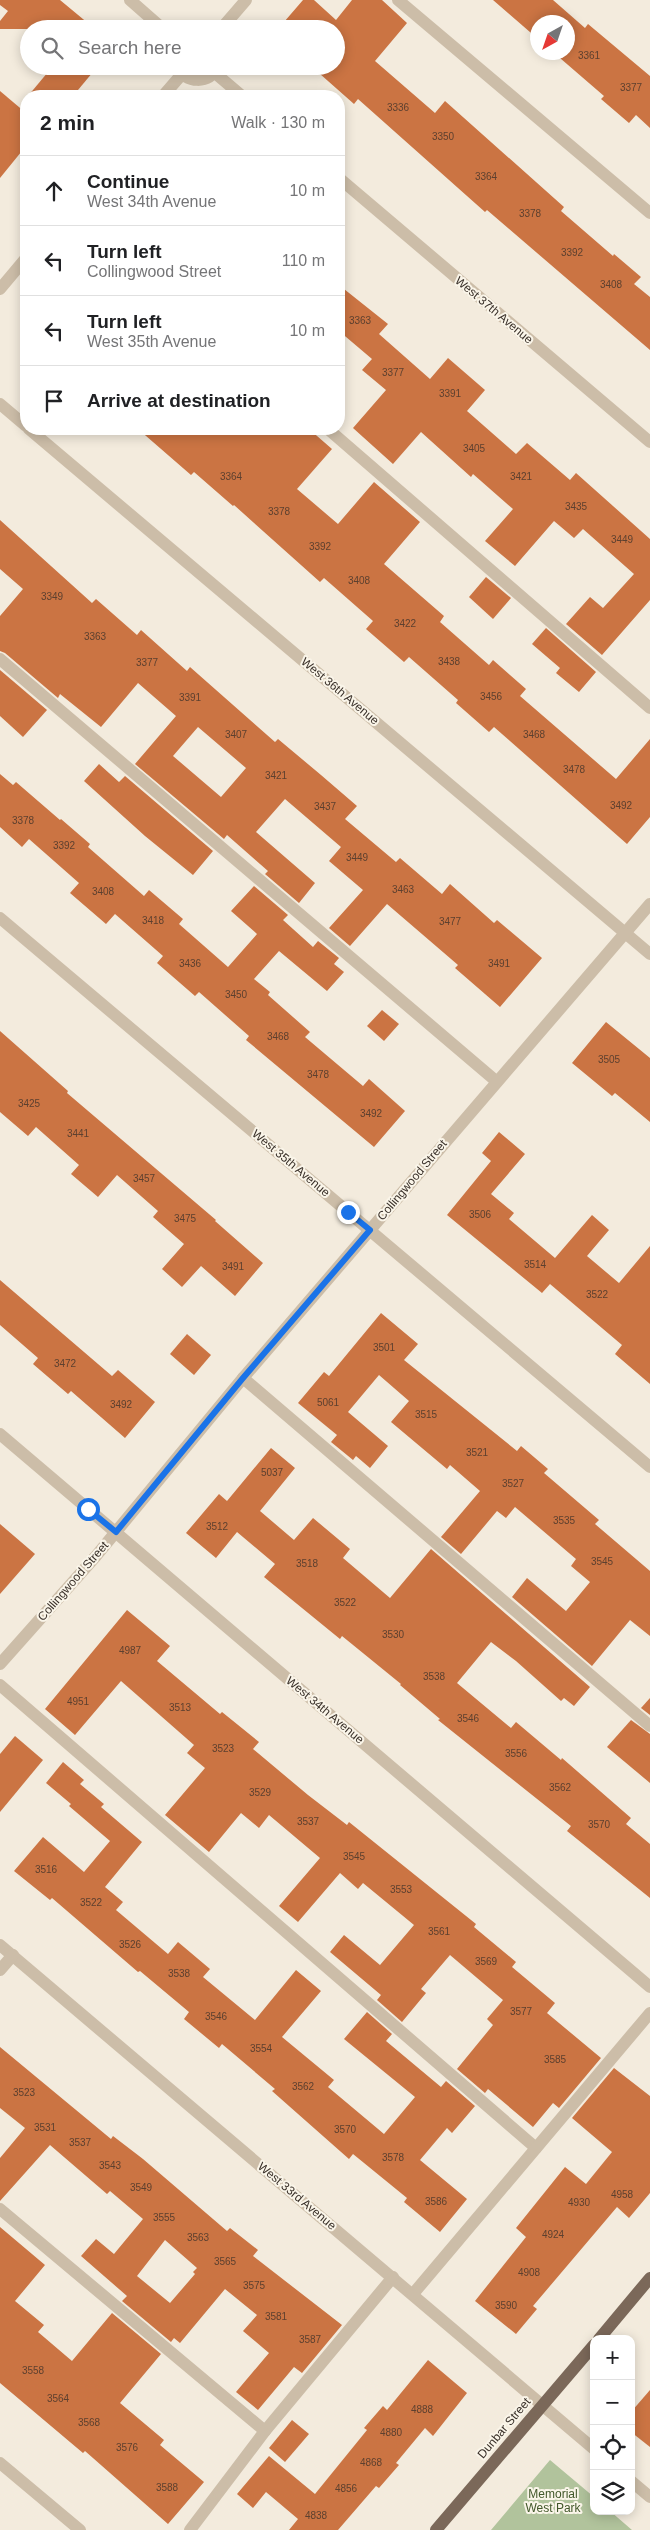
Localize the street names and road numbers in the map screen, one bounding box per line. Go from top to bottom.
street label: West 37th Avenue [452,273,536,347]
street label: West 36th Avenue [298,654,382,728]
street label: West 35th Avenue [249,1126,333,1200]
street label: Collingwood Street [374,1136,450,1223]
street label: Collingwood Street [35,1538,112,1624]
street label: West 34th Avenue [283,1673,367,1747]
street label: West 33rd Avenue [255,2159,339,2233]
street label: Dunbar Street [475,2394,534,2461]

